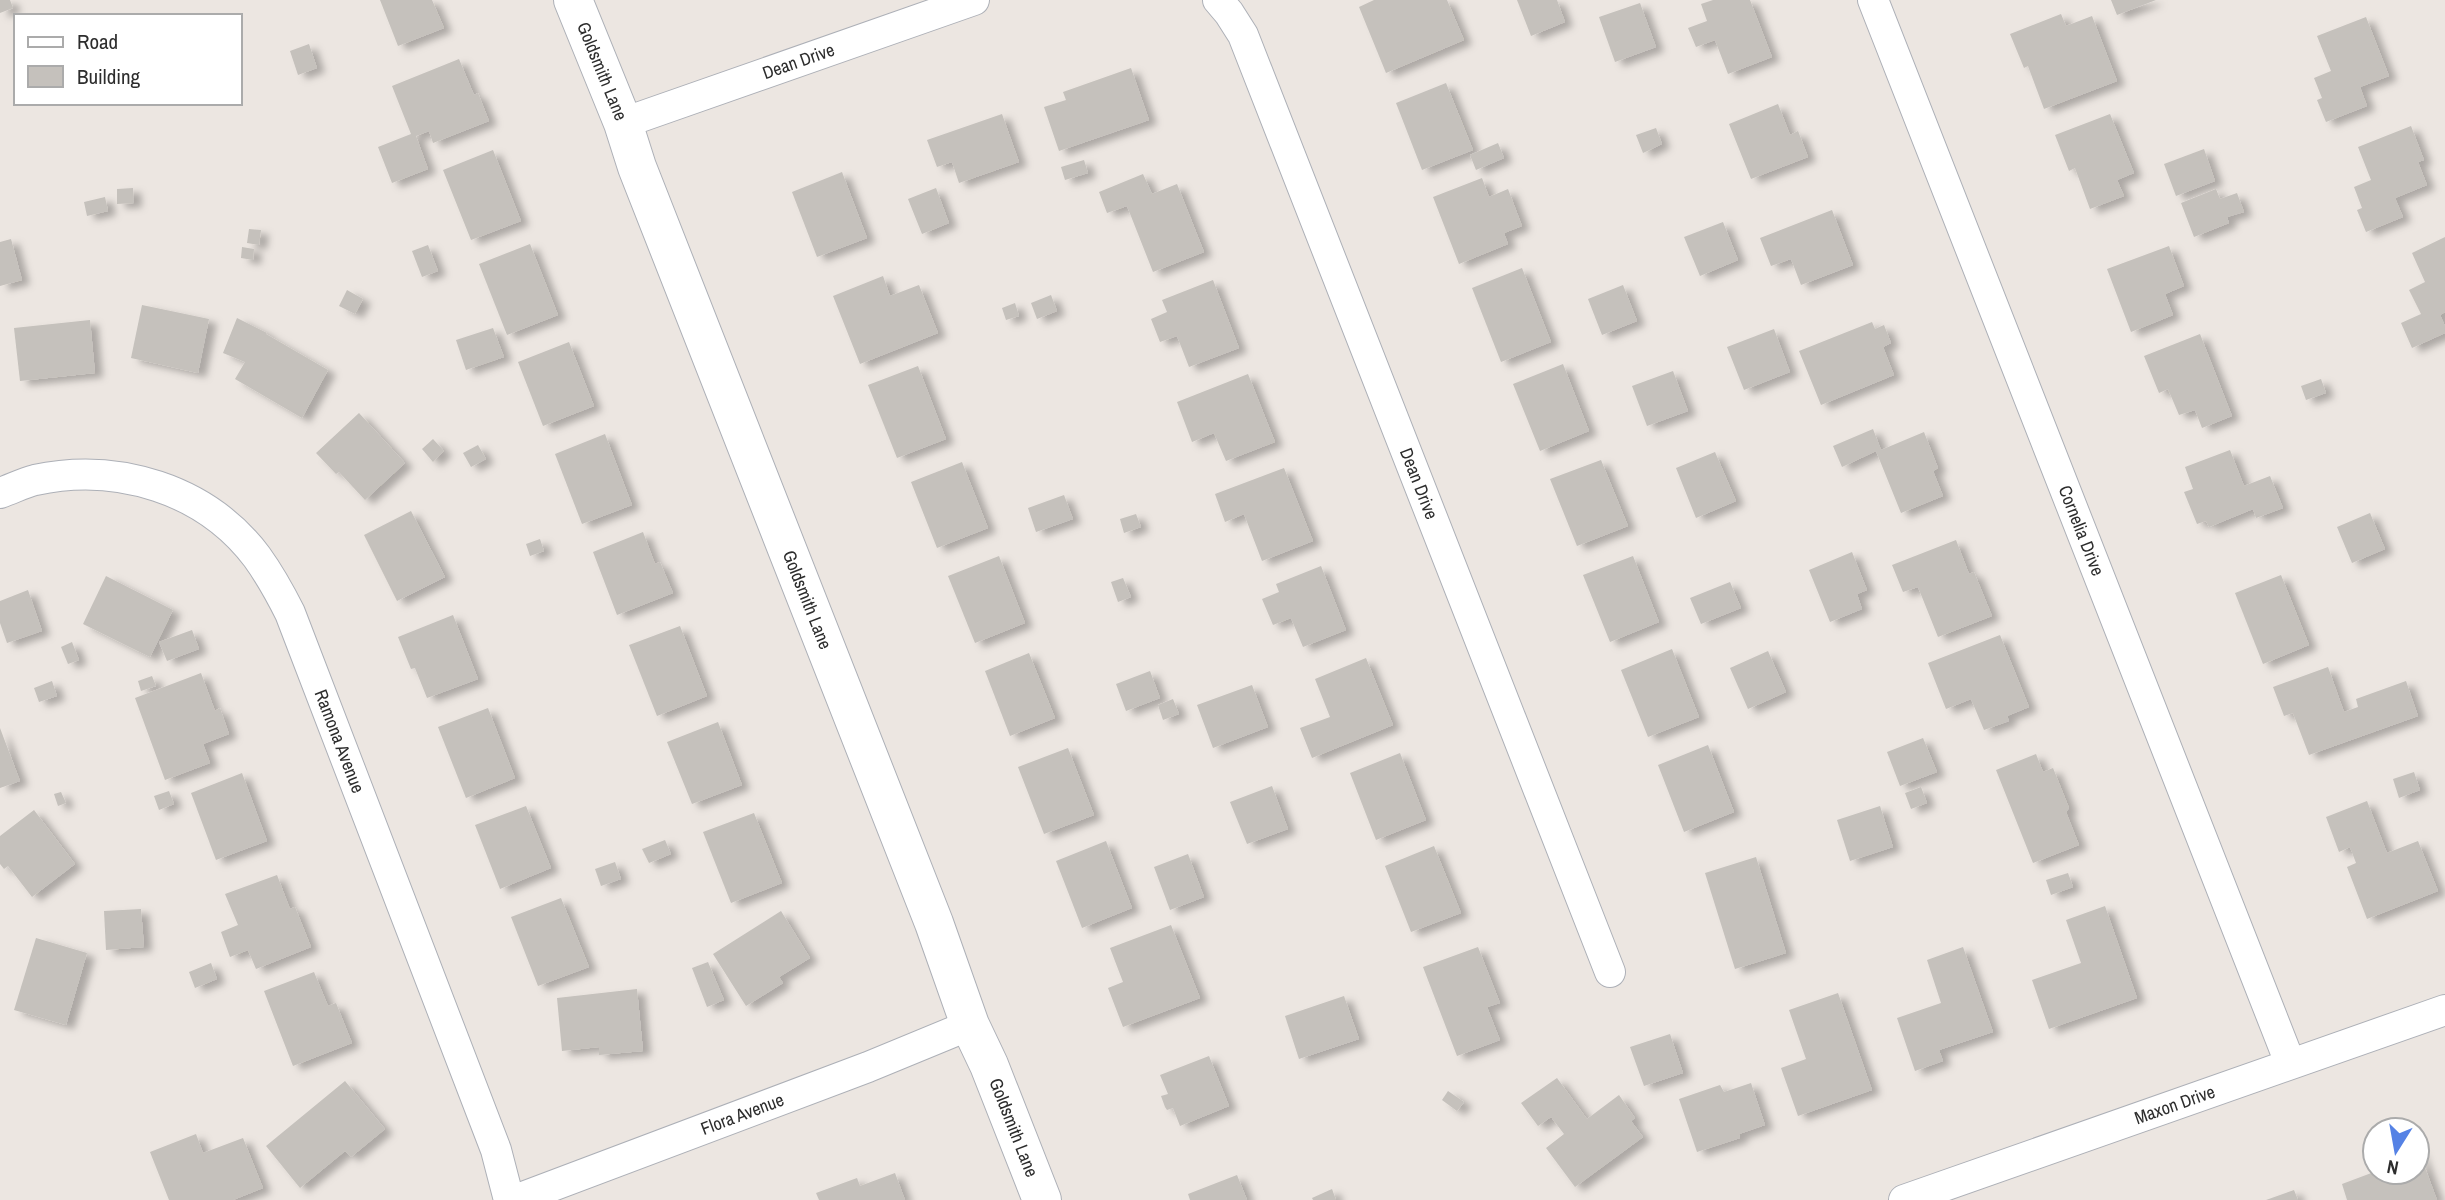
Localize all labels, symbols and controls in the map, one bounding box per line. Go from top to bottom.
legend [14,14,242,105]
street label: Goldsmith Lane [571,18,634,124]
text: Road [77,27,118,56]
street label: Dean Drive [759,37,838,85]
text: Building [77,62,141,91]
street label: Dean Drive [1394,444,1444,523]
street label: Cornelia Drive [2053,482,2111,579]
street label: Goldsmith Lane [777,547,838,653]
street label: Ramona Avenue [309,686,371,797]
street label: Goldsmith Lane [983,1074,1045,1181]
street label: Maxon Drive [2131,1079,2218,1130]
street label: Flora Avenue [697,1087,787,1141]
north arrow [2361,1116,2431,1186]
text: N [2385,1154,2401,1182]

